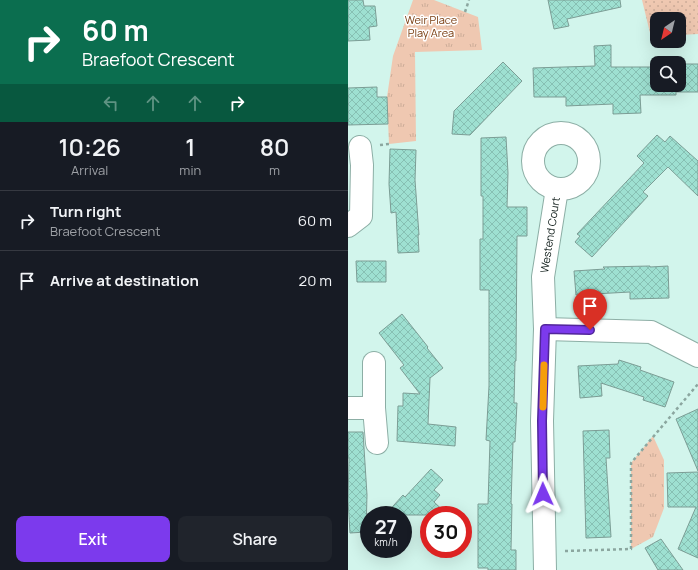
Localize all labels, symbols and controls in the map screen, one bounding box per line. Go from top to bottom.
text: 60 m [82,11,149,49]
park label: Weir Place Play Area [405,12,458,40]
north arrow [650,12,686,48]
map controls [650,12,686,92]
icon: right [16,16,68,68]
text: Braefoot Crescent [82,47,235,71]
button: search [650,56,686,92]
icon: left [100,92,122,114]
icon: ahead [142,92,164,114]
icon: ahead [184,92,206,114]
icon: right [226,92,248,114]
text: 10:26 [58,130,121,163]
text: 1 [185,130,195,163]
text: 80 [260,130,289,163]
text: Arrival [71,161,108,179]
text: min [179,161,201,179]
text: m [269,161,280,179]
street label: Westend Court [536,196,563,274]
text: Turn right [50,201,121,222]
icon: right [16,210,38,232]
text: 60 m [298,210,332,231]
text: Braefoot Crescent [50,222,160,240]
icon: arrive [16,270,38,292]
text: Arrive at destination [50,270,199,291]
text: 20 m [299,270,332,291]
pin [573,289,607,330]
icon: arrive [579,295,601,317]
position arrow [522,473,564,515]
speed limit sign: 30 [420,506,472,558]
text: 27 [375,513,397,540]
button: Exit [16,516,170,562]
button: Share [178,516,332,562]
text: km/h [374,535,398,549]

